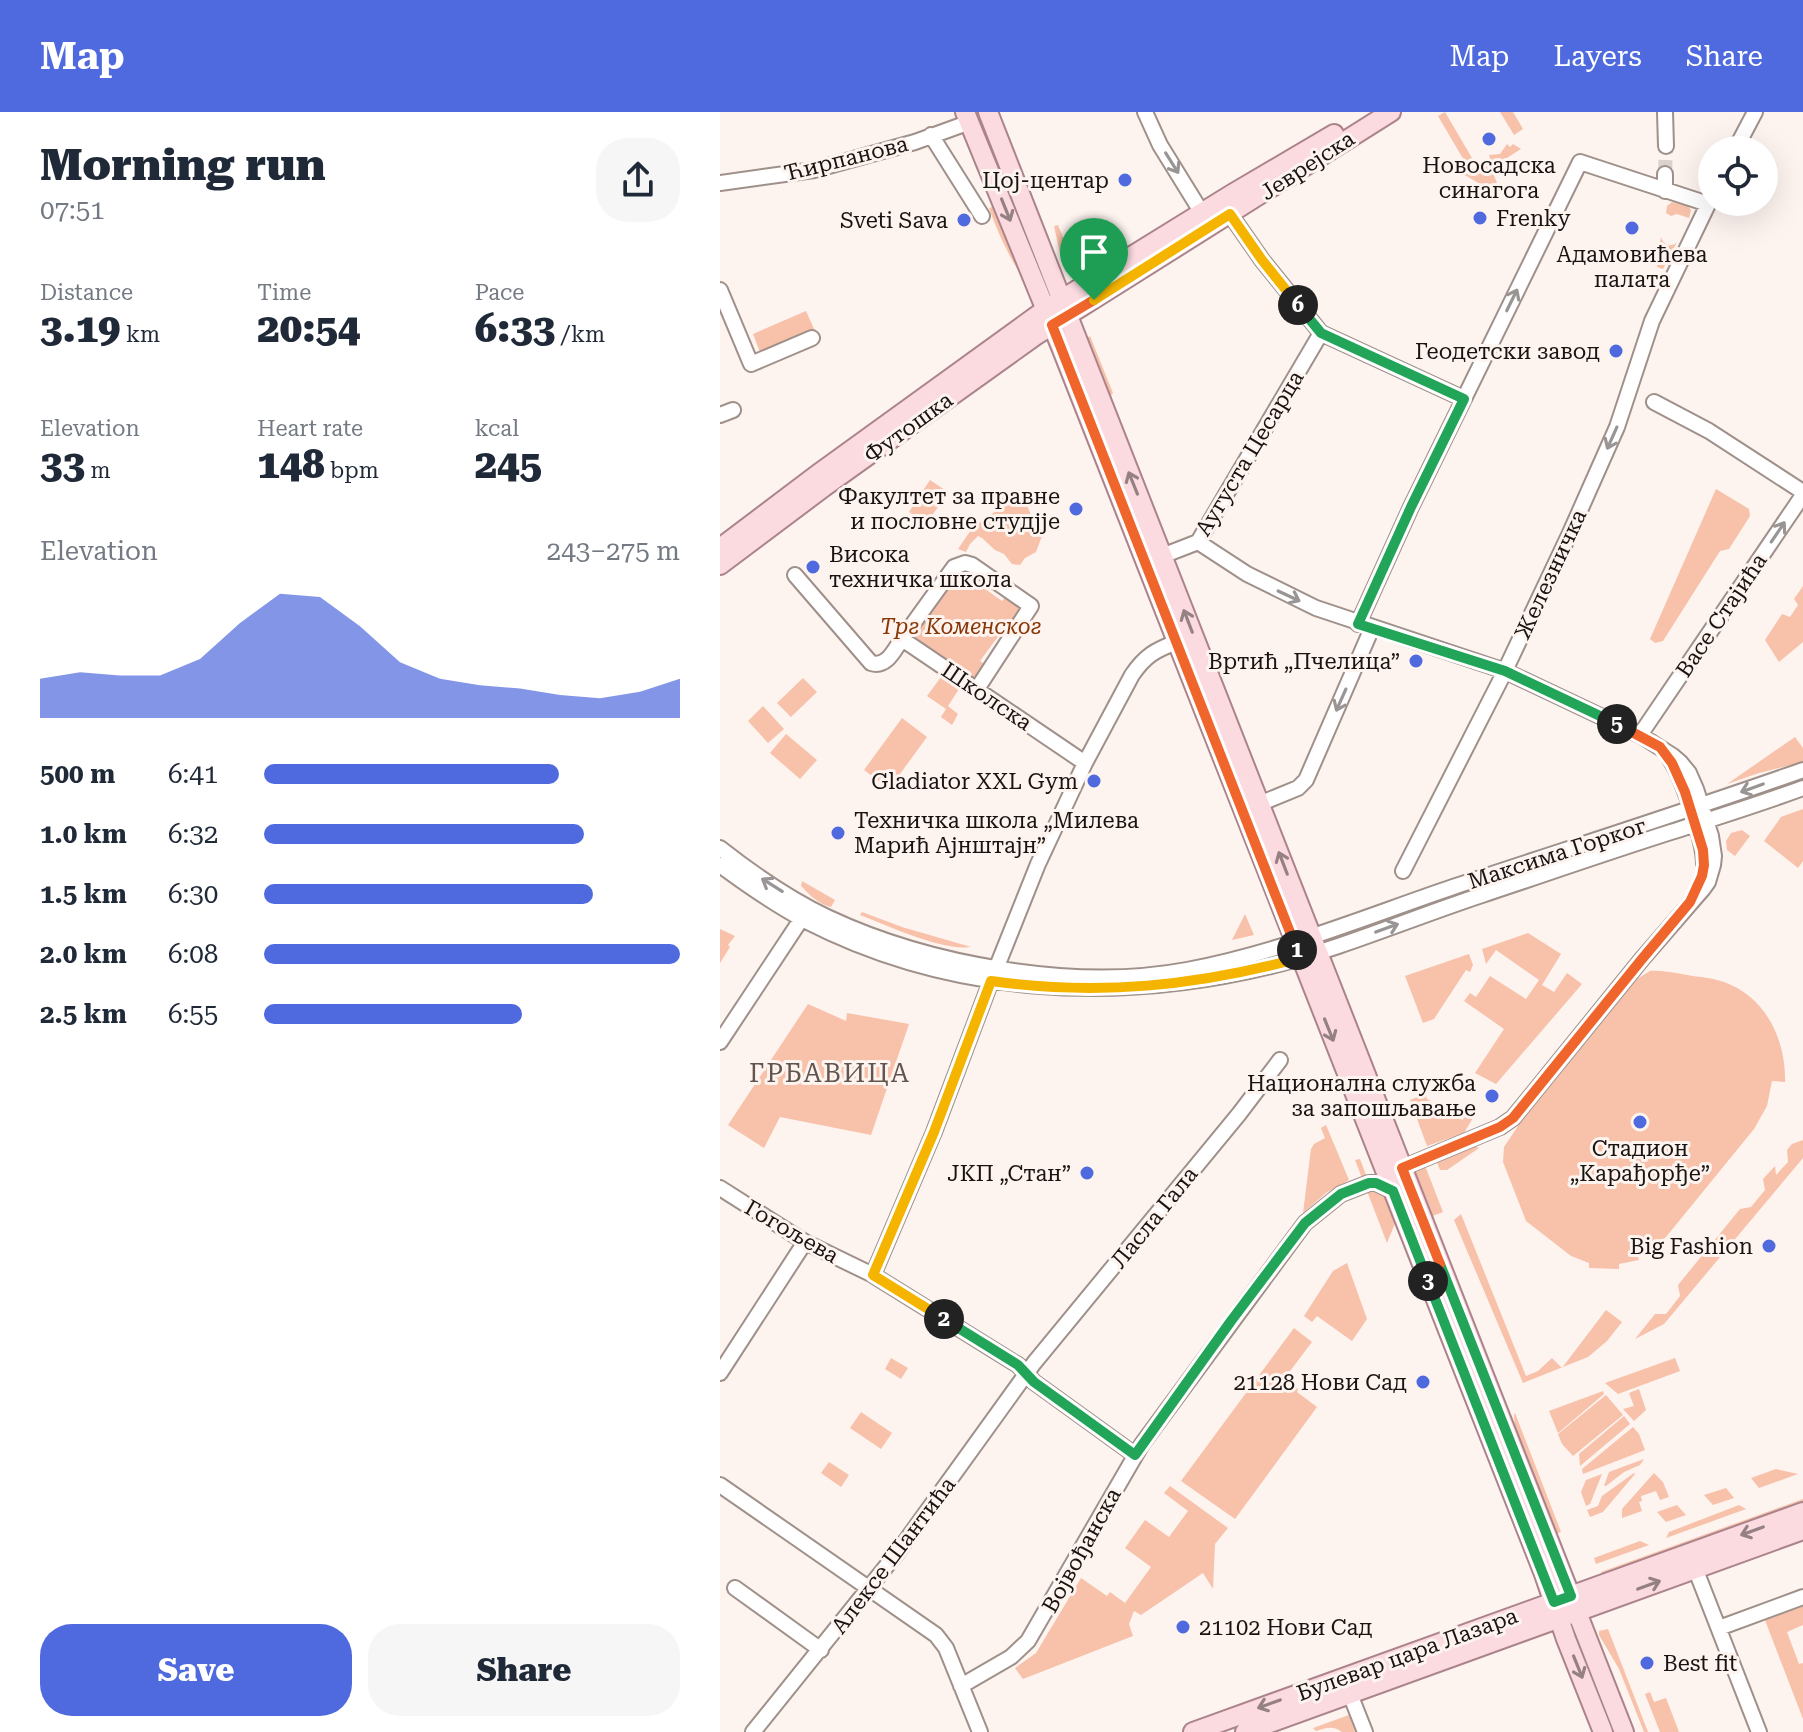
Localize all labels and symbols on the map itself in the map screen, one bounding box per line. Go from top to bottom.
street label: Јеврејска [1255,126,1359,205]
marker: Новосадска синагога [1480,130,1498,148]
street label: Ћирпанова [782,131,911,186]
one-way arrow [1164,151,1180,174]
place label: Новосадска синагога [1422,153,1556,203]
place label: Цој-центар [982,168,1109,193]
marker: Цој-центар [1116,171,1134,189]
one-way arrow [999,197,1014,222]
place label: Frenky [1496,206,1570,231]
place label: Sveti Sava [840,208,948,233]
marker: Frenky [1471,209,1489,227]
marker: Sveti Sava [955,211,973,229]
pin [1060,218,1128,300]
marker: Адамовићева палата [1623,219,1641,237]
place label: Адамовићева палата [1557,242,1707,292]
pin: 6 [1278,285,1318,325]
one-way arrow [1505,289,1520,313]
place label: Геодетски завод [1415,339,1600,364]
marker: Геодетски завод [1607,342,1625,360]
street label: Аугуста Цесарца [1190,366,1309,540]
street label: Футошка [859,387,957,468]
one-way arrow [1603,426,1618,450]
one-way arrow [1125,471,1139,496]
place label: Факултет за правне и пословне студјје [838,484,1060,534]
marker: Факултет за правне и пословне студјје [1067,500,1085,518]
street label: Железничка [1510,505,1591,643]
one-way arrow [1770,521,1786,543]
place label: Висока техничка школа [829,542,1012,592]
street label: Васе Стајића [1671,549,1772,682]
marker: Висока техничка школа [804,558,822,576]
one-way arrow [1277,589,1301,604]
one-way arrow [1179,609,1194,634]
park label: Трг Коменског [880,614,1042,639]
place label: Вртић „Пчелица” [1208,649,1400,674]
marker: Вртић „Пчелица” [1407,652,1425,670]
street label: Школска [937,657,1037,736]
one-way arrow [1333,687,1348,712]
pin: 5 [1597,704,1637,744]
place label: Gladiator XXL Gym [871,769,1078,794]
marker: Gladiator XXL Gym [1085,772,1103,790]
one-way arrow [1740,782,1765,796]
place label: Техничка школа „Милева Марић Ајнштајн” [854,808,1139,858]
street label: Максима Горког [1465,813,1649,894]
marker: Техничка школа „Милева Марић Ајнштајн” [829,824,847,842]
one-way arrow [1274,851,1289,876]
one-way arrow [762,876,784,893]
one-way arrow [1375,919,1400,934]
pin: 1 [1277,930,1317,970]
one-way arrow [1322,1017,1337,1042]
district label: ГРБАВИЦА [749,1058,911,1088]
place label: Национална служба за запошљавање [1247,1071,1476,1121]
marker: Национална служба за запошљавање [1483,1087,1501,1105]
marker: Стадион „Карађорђе” [1631,1113,1649,1131]
place label: Стадион „Карађорђе” [1570,1136,1710,1186]
place label: ЈКП „Стан” [947,1161,1071,1186]
street label: Ласла Гала [1106,1162,1203,1273]
marker: ЈКП „Стан” [1078,1164,1096,1182]
street label: Гогољева [741,1195,843,1268]
place label: Big Fashion [1630,1234,1753,1259]
marker: Big Fashion [1760,1237,1778,1255]
pin: 3 [1408,1261,1448,1301]
pin: 2 [924,1299,964,1339]
place label: 21128 Нови Сад [1234,1370,1407,1395]
marker: 21128 Нови Сад [1414,1373,1432,1391]
street label: Алексе Шантића [826,1472,960,1639]
street label: Војвођанска [1037,1484,1126,1617]
one-way arrow [1740,1525,1764,1539]
one-way arrow [1637,1577,1662,1592]
street label: Булевар цара Лазара [1293,1603,1521,1706]
place label: 21102 Нови Сад [1199,1615,1373,1640]
marker: 21102 Нови Сад [1174,1618,1192,1636]
place label: Best fit [1663,1651,1737,1676]
one-way arrow [1572,1654,1586,1679]
marker: Best fit [1638,1654,1656,1672]
one-way arrow [1257,1698,1282,1713]

